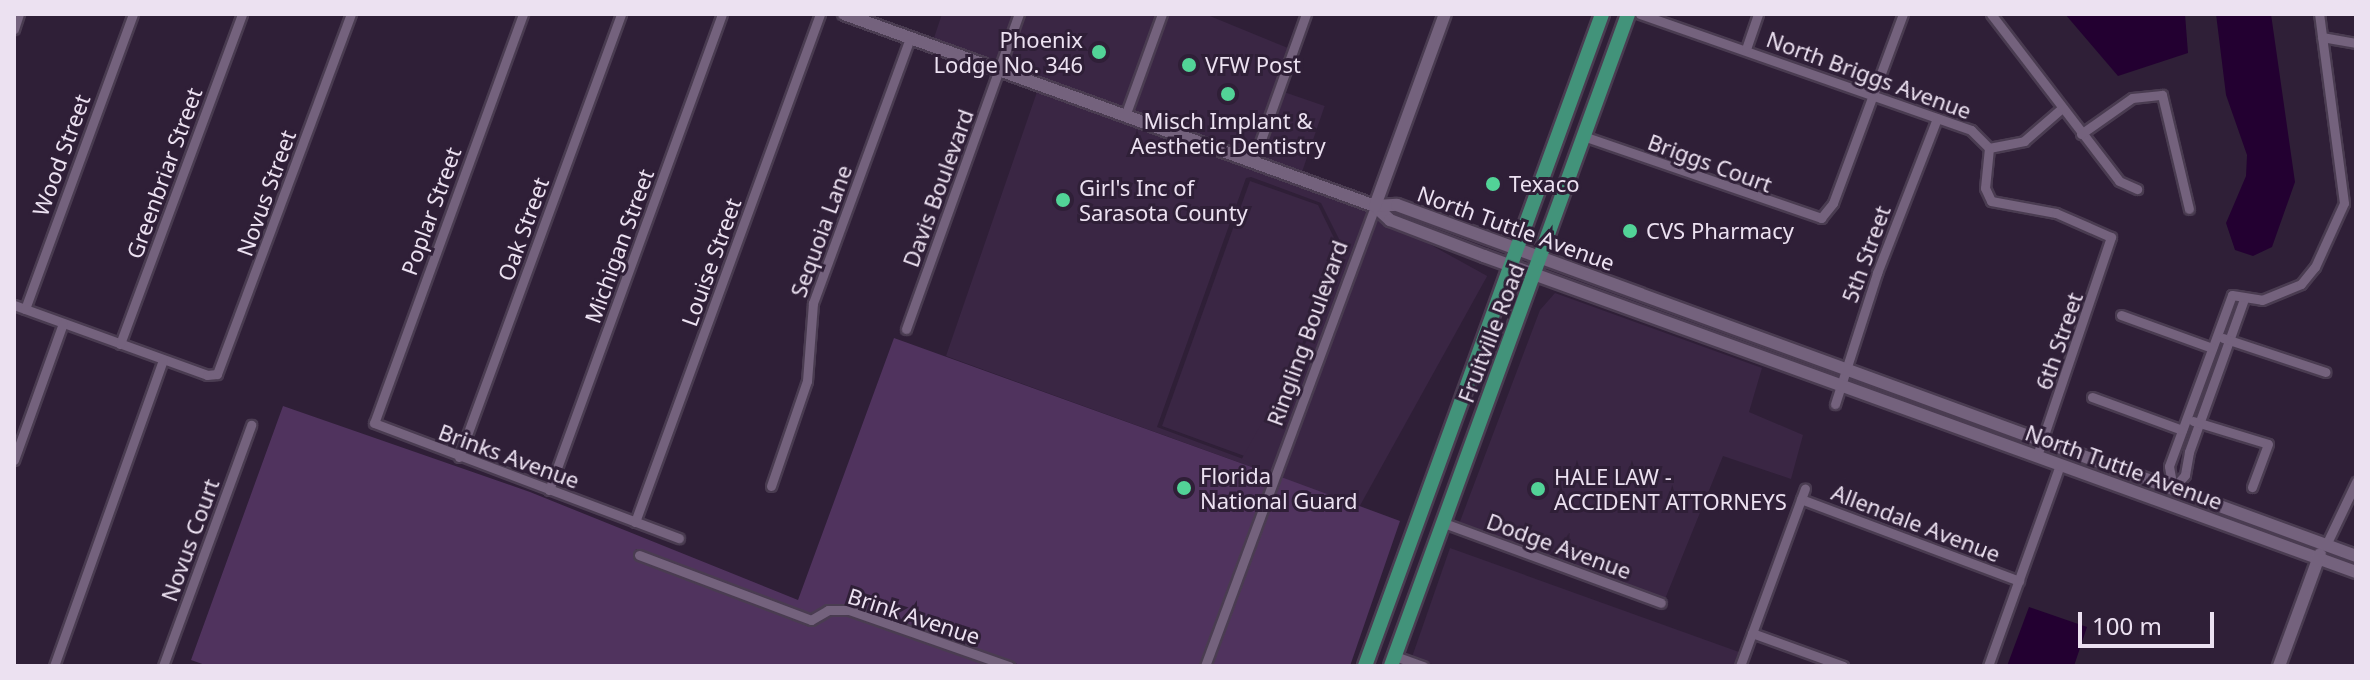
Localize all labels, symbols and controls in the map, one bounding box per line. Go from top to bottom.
place label: Phoenix Lodge No. 346 [934,26,1083,78]
street label: North Briggs Avenue [1763,26,1975,124]
marker: Phoenix Lodge No. 346 [1090,43,1108,61]
place label: VFW Post [1205,52,1301,78]
marker: VFW Post [1180,56,1198,74]
street label: Greenbriar Street [121,84,207,262]
marker: Misch Implant & Aesthetic Dentistry [1219,85,1237,103]
street label: Wood Street [27,91,95,219]
street label: Davis Boulevard [897,105,979,271]
place label: Misch Implant & Aesthetic Dentistry [1130,107,1326,158]
street label: Novus Street [231,126,301,260]
street label: Briggs Court [1644,128,1776,198]
street label: Poplar Street [396,143,466,279]
street label: Sequoia Lane [785,161,857,301]
street label: Michigan Street [579,165,659,327]
place label: Texaco [1509,171,1580,197]
street label: Oak Street [492,174,554,284]
place label: Girl's Inc of Sarasota County [1079,174,1248,226]
marker: Texaco [1484,175,1502,193]
street label: North Tuttle Avenue [1414,180,1618,276]
marker: Girl's Inc of Sarasota County [1054,191,1072,209]
street label: Louise Street [676,194,746,330]
street label: 5th Street [1836,202,1896,306]
place label: CVS Pharmacy [1646,218,1794,244]
marker: CVS Pharmacy [1621,222,1639,240]
street label: Ringling Boulevard [1261,237,1353,429]
street label: Fruitville Road [1452,260,1530,406]
street label: 6th Street [2030,289,2088,393]
street label: Brinks Avenue [435,418,583,494]
street label: North Tuttle Avenue [2022,419,2226,515]
place label: Florida National Guard [1200,462,1357,514]
place label: HALE LAW - ACCIDENT ATTORNEYS [1554,463,1787,514]
street label: Novus Court [156,475,224,605]
marker: Florida National Guard [1175,479,1193,497]
street label: Allendale Avenue [1828,479,2004,567]
marker: HALE LAW - ACCIDENT ATTORNEYS [1529,480,1547,498]
street label: Dodge Avenue [1483,508,1635,584]
street label: Brink Avenue [845,582,983,650]
scale bar [2082,596,2218,646]
text: 100 m [2092,609,2162,642]

